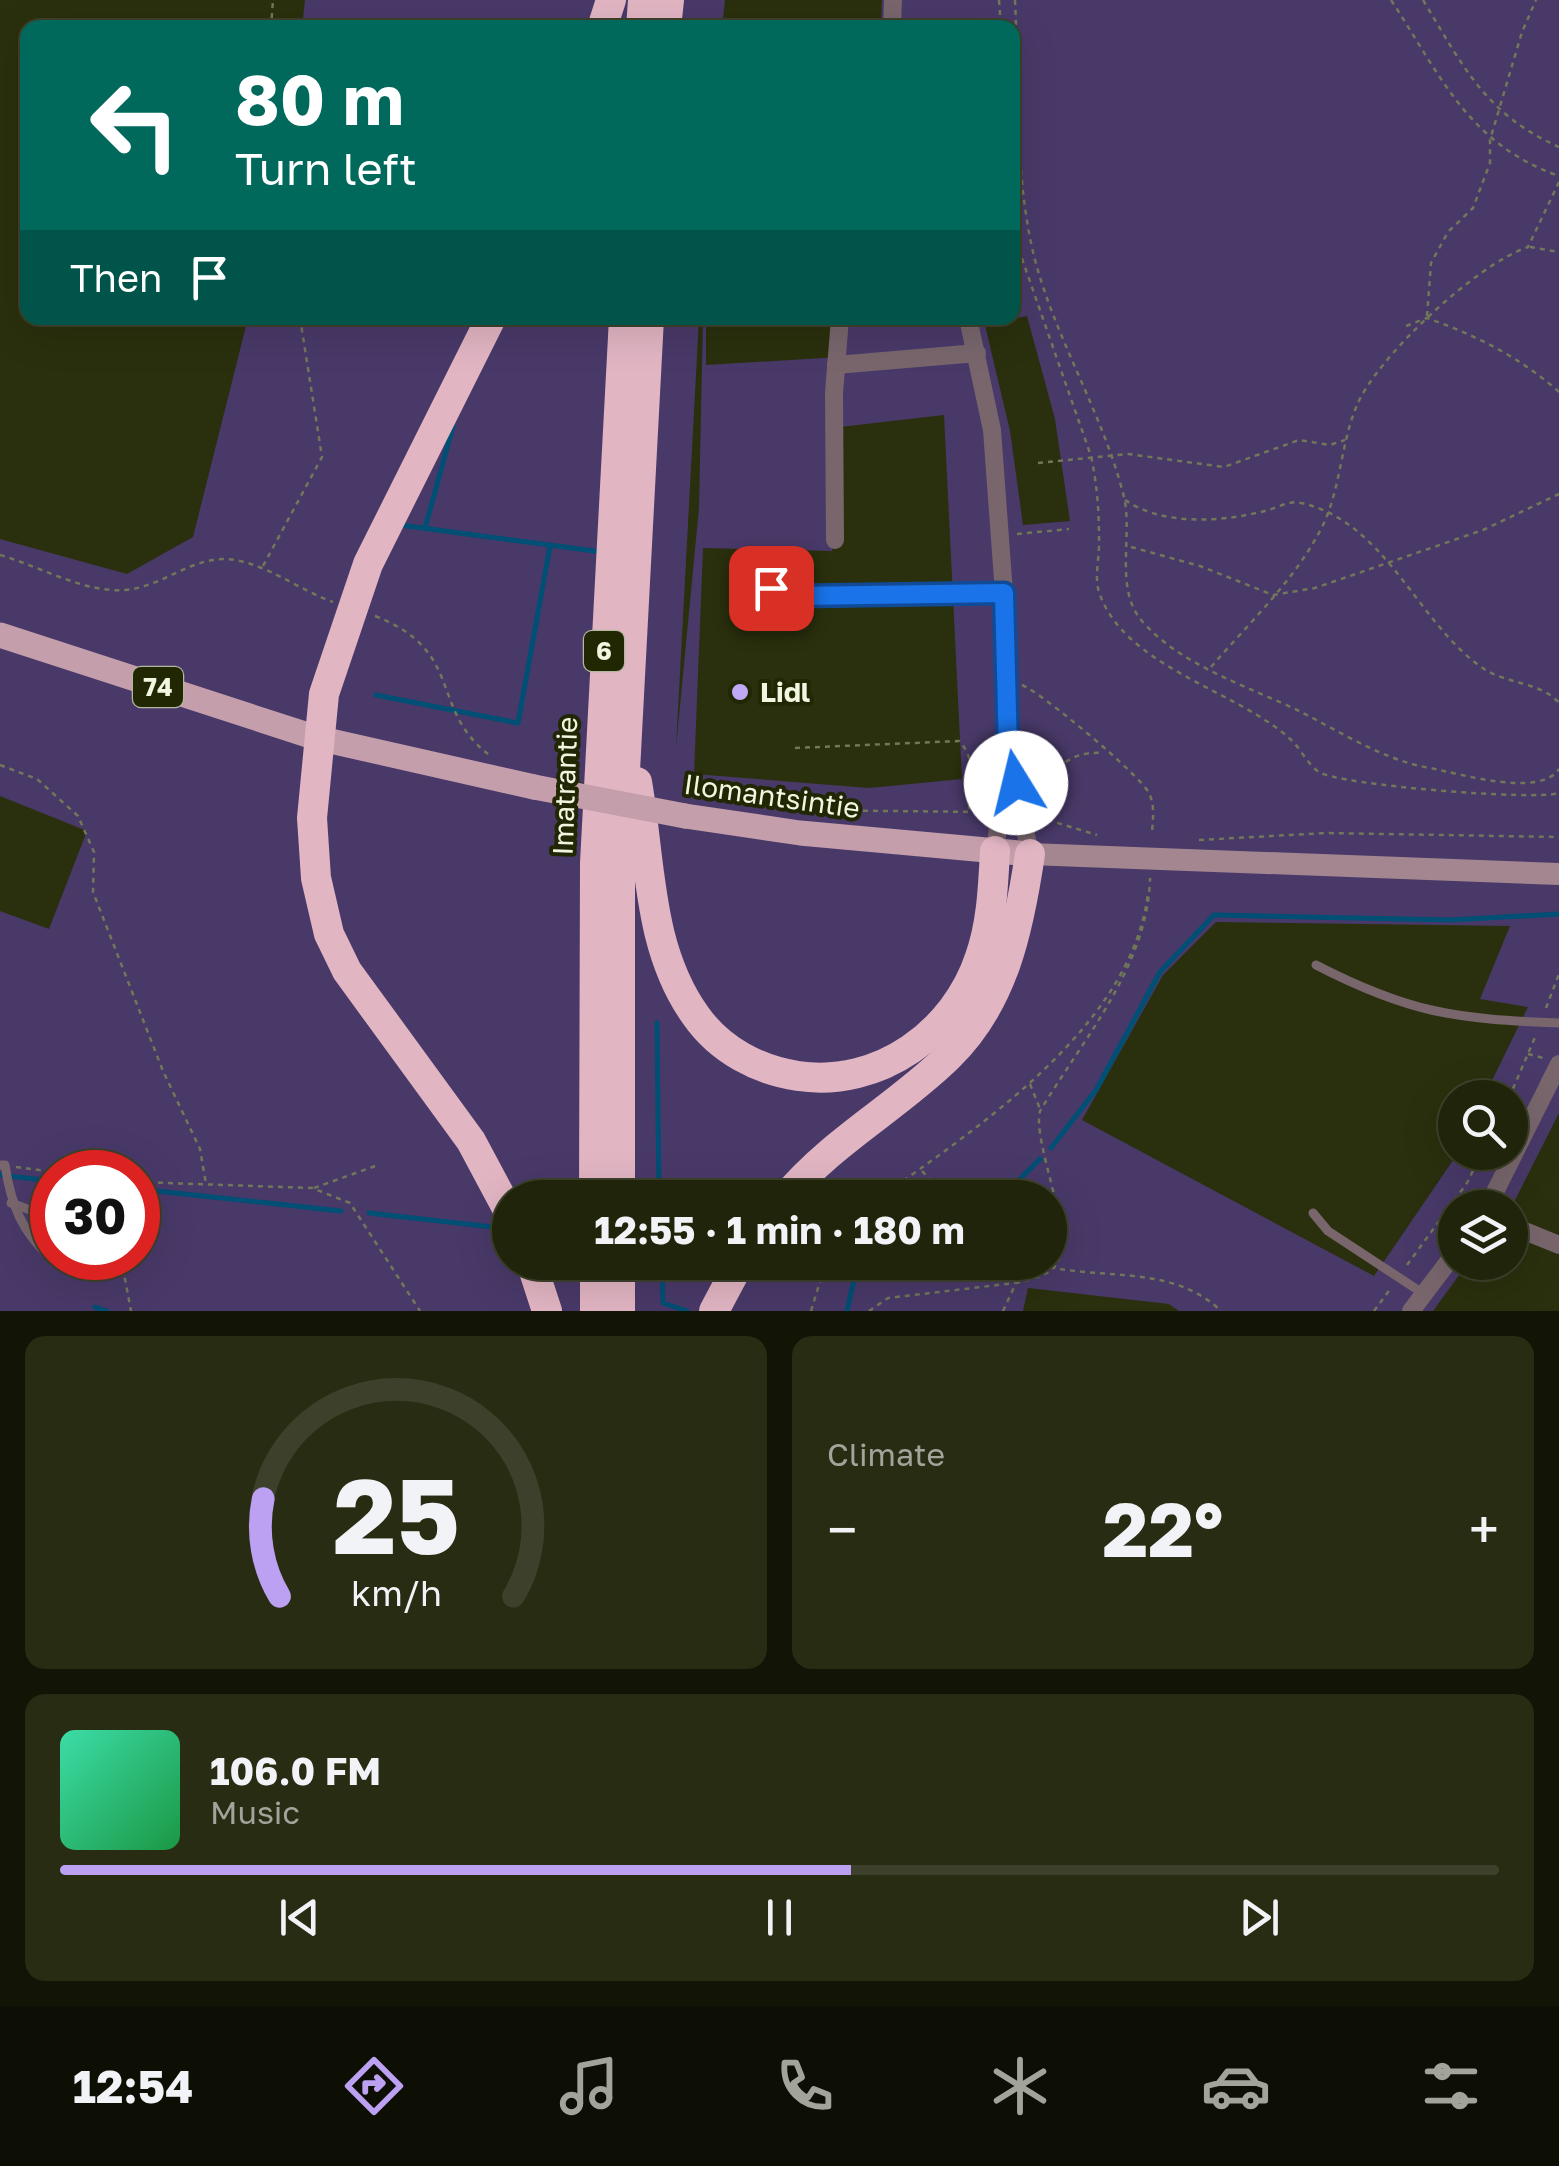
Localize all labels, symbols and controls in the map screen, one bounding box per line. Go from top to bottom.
text: 80 m [235,56,404,140]
icon: left [70,60,200,190]
text: Turn left [235,141,417,195]
icon: arrive [182,250,237,305]
text: Then [70,255,162,300]
pin [729,546,814,631]
icon: arrive [744,561,799,616]
road number: 6 [584,631,624,671]
road number: 74 [133,667,183,707]
place label: Lidl [760,675,810,708]
marker: Lidl [729,681,751,703]
street label: Imatrantie [546,716,583,856]
position arrow [964,731,1068,835]
street label: Ilomantsintie [682,767,862,824]
map controls [1438,1080,1528,1280]
button: search [1438,1080,1528,1170]
speed limit sign: 30 [30,1150,160,1280]
button: layers [1438,1190,1528,1280]
text: 12:55 · 1 min · 180 m [594,1207,965,1252]
text: Climate [827,1435,945,1473]
text: 25 [333,1452,459,1577]
text: 22° [1103,1483,1223,1574]
text: − [827,1496,857,1562]
text: + [1469,1496,1499,1562]
text: km/h [351,1571,441,1614]
text: 106.0 FM [210,1748,381,1793]
text: Music [210,1793,300,1831]
icon: previous [272,1890,327,1945]
icon: pause [752,1890,807,1945]
icon: next [1232,1890,1287,1945]
icon: directions [339,2051,409,2121]
icon: music [554,2051,624,2121]
icon: phone [770,2051,840,2121]
icon: climate [985,2051,1055,2121]
icon: car [1201,2051,1271,2121]
icon: filters [1416,2051,1486,2121]
text: 12:54 [73,2059,193,2113]

